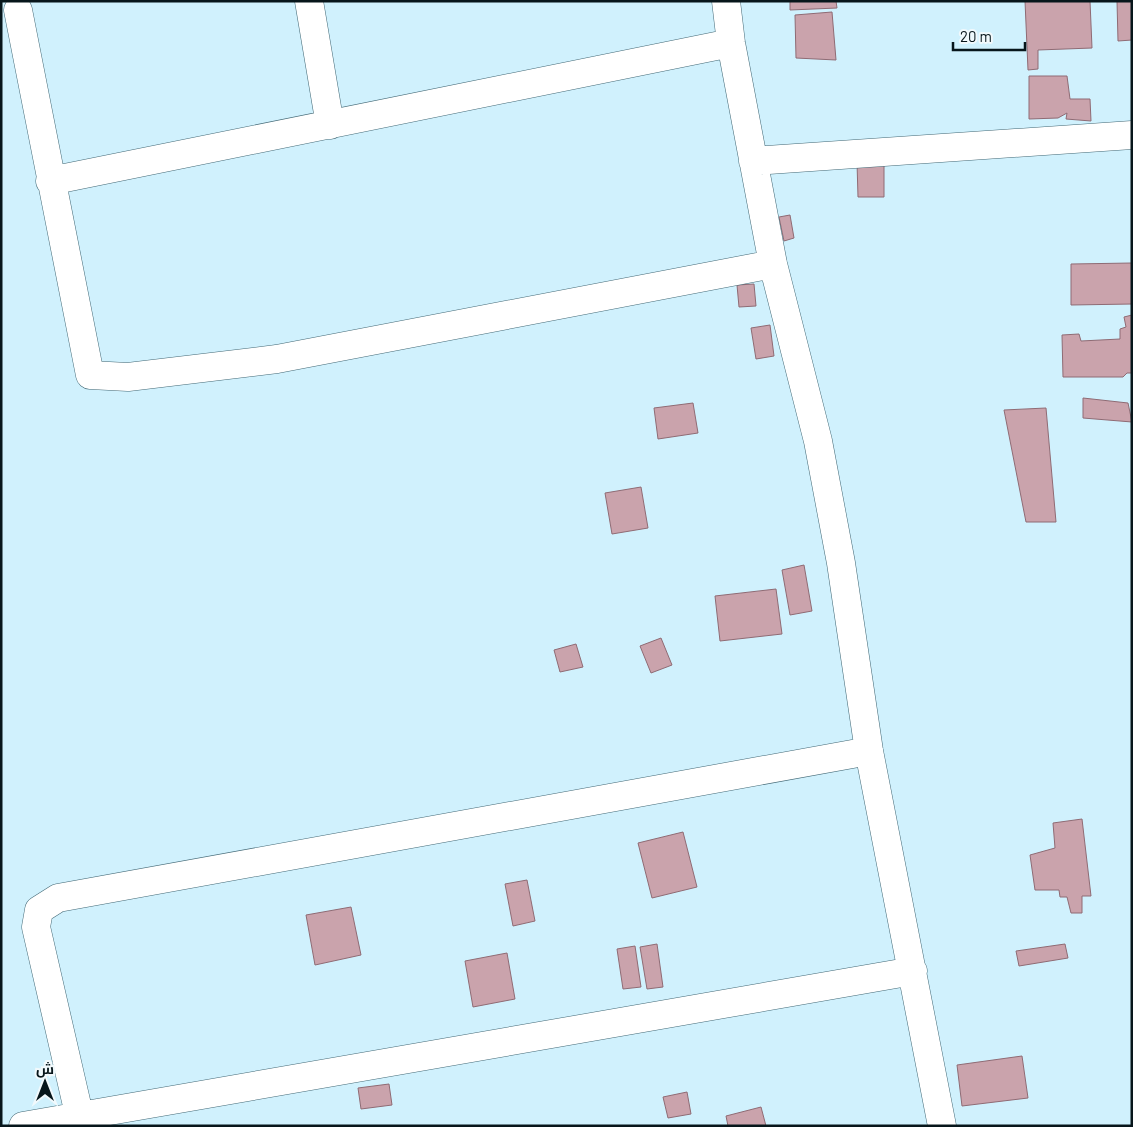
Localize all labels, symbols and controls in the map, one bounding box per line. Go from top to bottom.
scale bar [953,20,1026,52]
text: 20 m [960,27,992,45]
north arrow [20,1057,70,1107]
text: ش [36,1060,54,1078]

